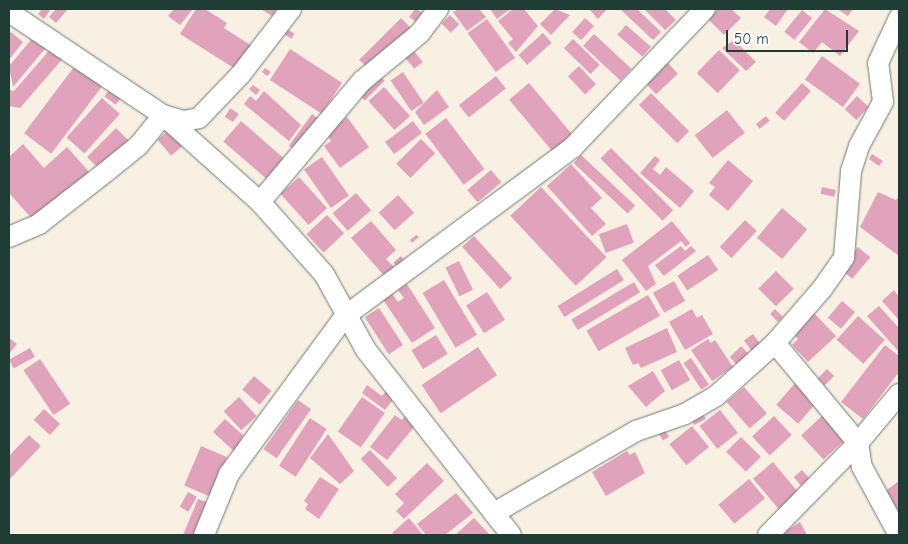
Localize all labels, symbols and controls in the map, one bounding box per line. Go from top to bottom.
scale bar [728,20,850,52]
text: 50 m [734,30,769,48]

